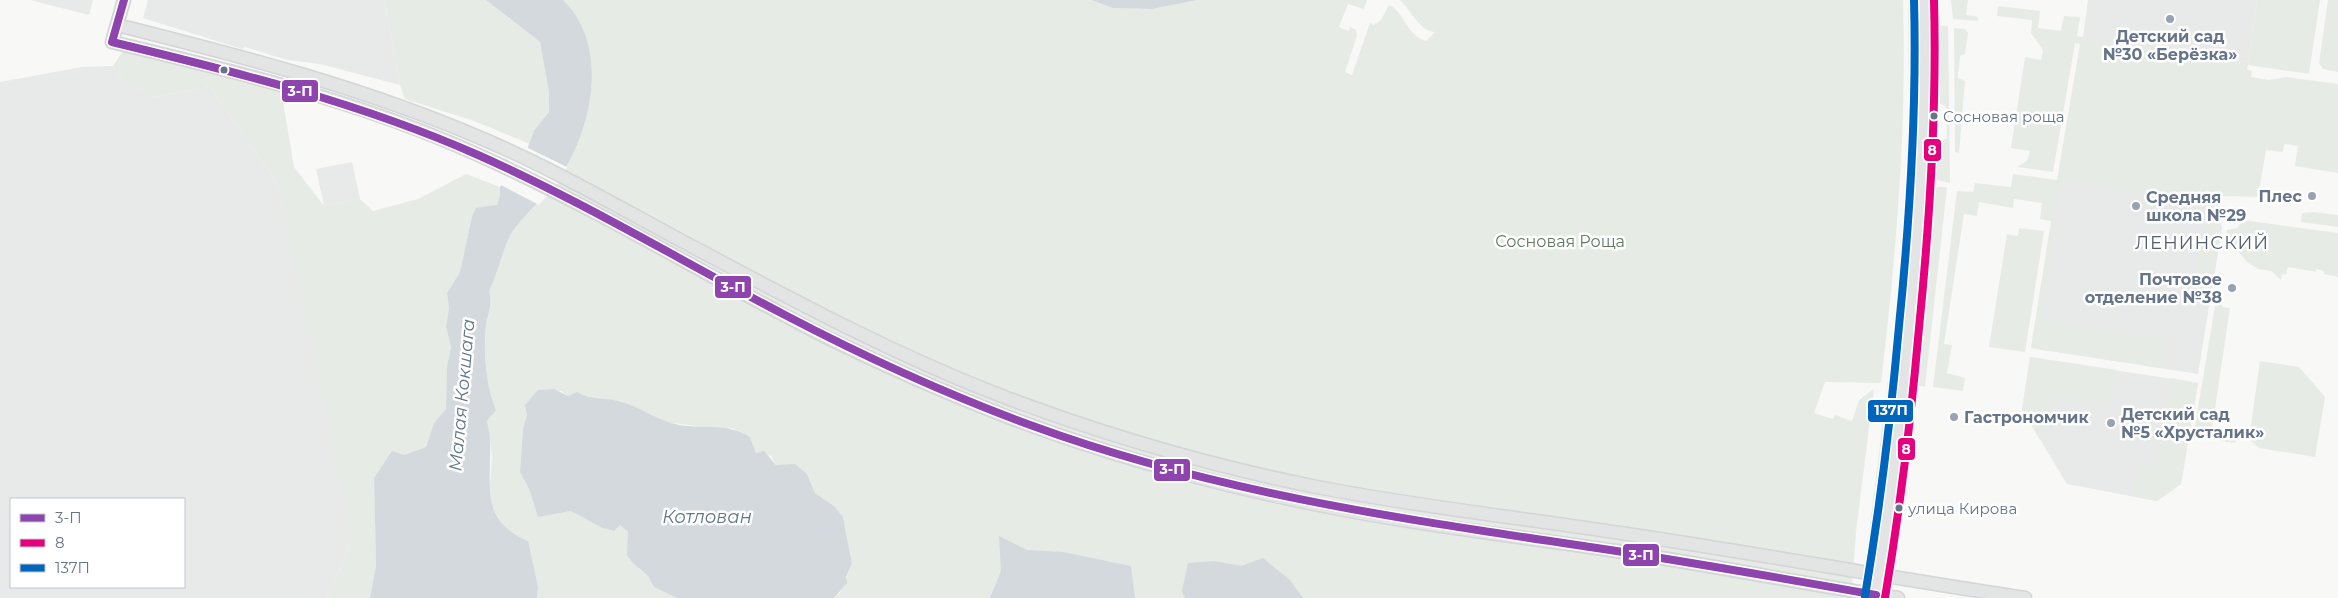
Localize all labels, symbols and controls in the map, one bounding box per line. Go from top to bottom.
marker: Детский сад №30 «Берёзка» [2164,13,2176,25]
place label: Детский сад №30 «Берёзка» [2103,27,2237,64]
unlabelled marker [219,65,229,75]
line badge: 3-П [281,79,319,103]
text: 3-П [286,82,313,100]
place label: Сосновая роща [1943,107,2064,126]
marker: Сосновая роща [1929,111,1939,121]
line badge: 8 [1923,138,1942,162]
text: 8 [1927,141,1937,159]
place label: Плес [2259,187,2303,206]
place label: Средняя школа №29 [2146,188,2246,225]
marker: Плес [2306,190,2318,202]
marker: Средняя школа №29 [2130,200,2142,212]
park label: Сосновая Роща [1495,232,1625,251]
district label: ЛЕНИНСКИЙ [2135,232,2269,254]
place label: Почтовое отделение №38 [2085,270,2222,307]
line badge: 3-П [714,275,752,299]
text: 3-П [719,278,746,296]
marker: Почтовое отделение №38 [2226,282,2238,294]
water label: Малая Кокшага [444,318,480,472]
line badge: 137П [1867,399,1914,423]
text: 137П [1874,401,1908,419]
place label: Детский сад №5 «Хрусталик» [2121,405,2264,442]
place label: Гастрономчик [1964,408,2089,427]
marker: Гастрономчик [1948,411,1960,423]
marker: Детский сад №5 «Хрусталик» [2105,417,2117,429]
line badge: 8 [1897,437,1916,461]
text: 8 [1901,440,1911,458]
line badge: 3-П [1153,458,1191,482]
text: 3-П [1158,460,1185,478]
legend [10,498,185,588]
place label: улица Кирова [1907,499,2017,518]
marker: улица Кирова [1894,503,1904,513]
water label: Котлован [662,506,752,528]
text: 3-П [55,508,82,527]
text: 8 [55,533,65,552]
line badge: 3-П [1622,543,1660,567]
text: 3-П [1627,546,1654,564]
text: 137П [55,558,90,577]

